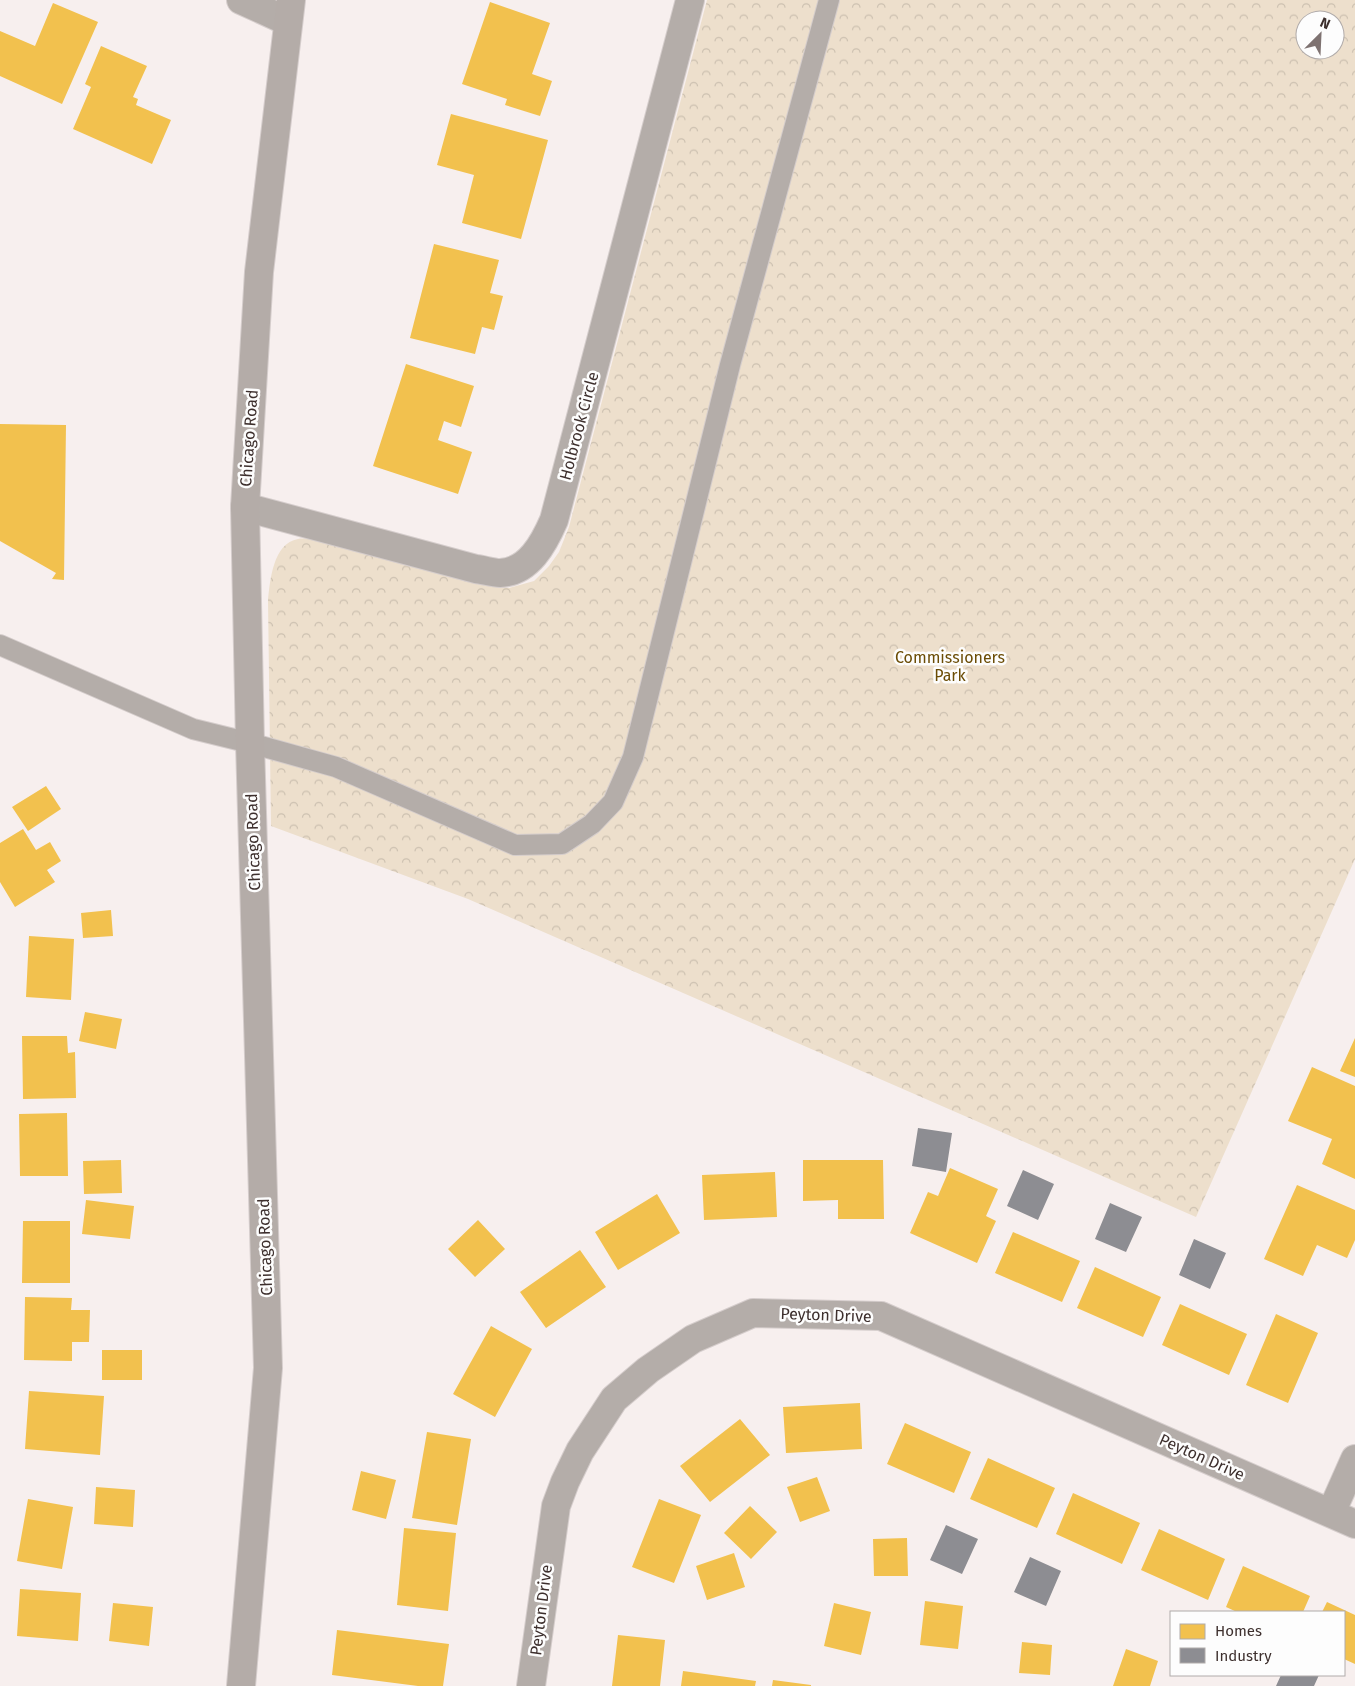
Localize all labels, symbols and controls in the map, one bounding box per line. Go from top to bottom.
north arrow [1295,10,1345,60]
text: N [1317,14,1333,33]
street label: Holbrook Circle [555,370,603,482]
street label: Chicago Road [236,389,262,487]
park label: Commissioners Park [895,648,1005,685]
street label: Chicago Road [242,793,264,891]
street label: Chicago Road [254,1198,276,1296]
street label: Peyton Drive [780,1304,872,1326]
street label: Peyton Drive [1156,1430,1248,1484]
street label: Peyton Drive [526,1563,556,1657]
legend [1170,1611,1345,1676]
text: Homes [1215,1622,1262,1640]
text: Industry [1215,1647,1272,1665]

